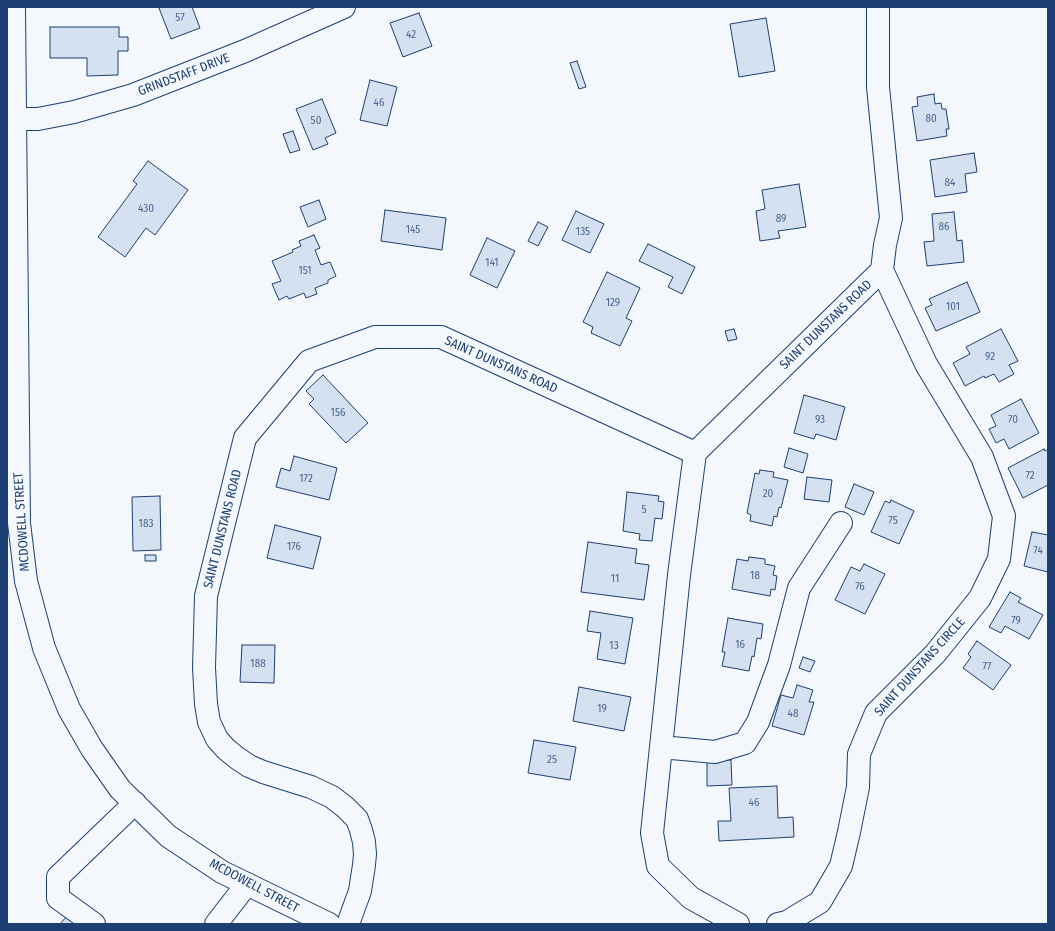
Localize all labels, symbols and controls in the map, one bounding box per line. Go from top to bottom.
house number: 57 [175,11,185,25]
house number: 42 [406,28,416,42]
street label: GRINDSTAFF DRIVE [136,50,232,100]
house number: 46 [374,96,384,110]
house number: 80 [925,112,937,126]
house number: 50 [311,114,321,128]
house number: 84 [945,176,955,190]
house number: 430 [138,202,154,216]
house number: 89 [776,212,786,226]
house number: 86 [939,220,949,234]
house number: 145 [406,223,420,237]
house number: 135 [576,225,590,239]
house number: 141 [485,256,499,270]
house number: 151 [298,264,312,278]
street label: SAINT DUNSTANS ROAD [777,277,875,373]
house number: 129 [606,296,620,310]
house number: 101 [946,300,960,314]
street label: SAINT DUNSTANS ROAD [442,333,560,397]
house number: 92 [985,350,995,364]
house number: 156 [331,406,345,420]
house number: 93 [815,413,825,427]
house number: 70 [1008,413,1018,427]
street label: SAINT DUNSTANS ROAD [201,468,245,590]
house number: 72 [1025,469,1035,483]
street label: MCDOWELL STREET [11,472,33,572]
house number: 172 [299,472,313,486]
house number: 20 [763,487,773,501]
house number: 5 [641,503,647,517]
house number: 75 [888,514,898,528]
house number: 183 [139,517,153,531]
house number: 176 [287,540,301,554]
house number: 74 [1033,544,1043,558]
house number: 18 [750,569,760,583]
house number: 11 [611,572,619,586]
house number: 76 [855,580,865,594]
street label: SAINT DUNSTANS CIRCLE [871,614,969,720]
house number: 79 [1011,614,1021,628]
house number: 16 [735,638,745,652]
house number: 13 [609,639,619,653]
house number: 188 [250,657,266,671]
house number: 77 [983,660,991,674]
house number: 19 [597,702,607,716]
house number: 48 [788,707,798,721]
house number: 25 [547,753,557,767]
house number: 46 [749,796,759,810]
street label: MCDOWELL STREET [206,856,302,916]

